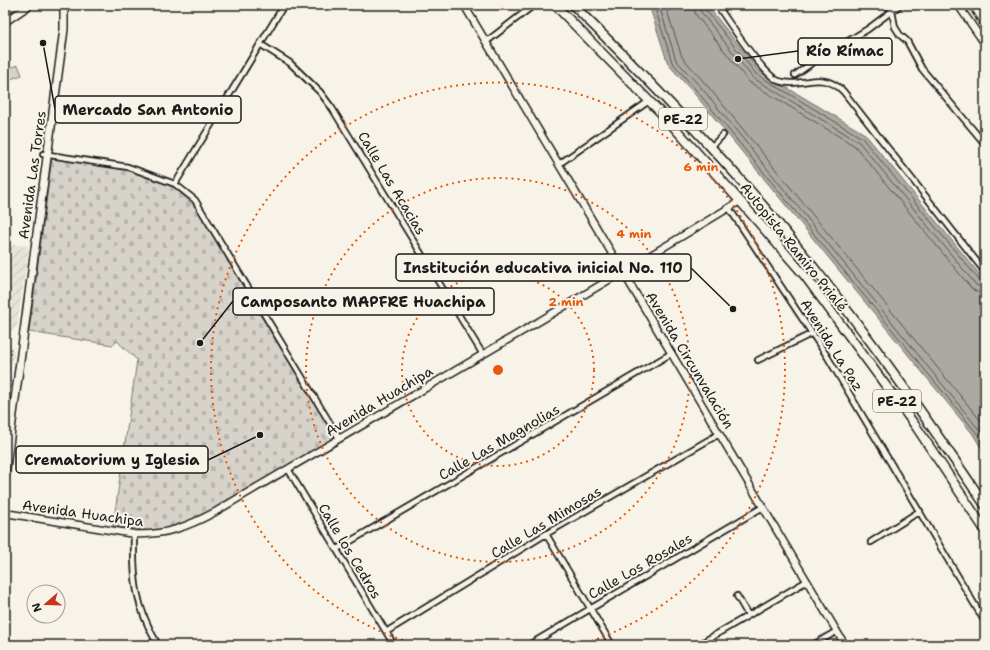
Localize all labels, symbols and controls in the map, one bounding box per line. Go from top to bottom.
callout: Río Rímac [798,38,892,65]
text: Río Rímac [806,41,884,61]
callout: Mercado San Antonio [55,96,241,123]
text: Mercado San Antonio [63,100,234,120]
road number: PE-22 [659,108,707,130]
street label: Avenida Las Torres [14,110,50,240]
street label: Calle Las Acacias [354,128,430,238]
text: 6 min [684,159,719,175]
street label: Autopista Ramiro Prialé [736,179,852,315]
text: 4 min [617,226,652,242]
callout: Institución educativa inicial No. 110 [396,254,691,281]
text: Institución educativa inicial No. 110 [403,258,683,278]
callout: Camposanto MAPFRE Huachipa [233,288,494,315]
street label: Avenida Circunvalación [642,288,738,432]
text: Camposanto MAPFRE Huachipa [241,292,486,312]
text: 2 min [549,294,584,310]
street label: Avenida La Paz [797,296,867,394]
street label: Avenida Huachipa [322,362,436,440]
centre of rings [491,363,505,377]
road number: PE-22 [873,390,921,412]
street label: Calle Las Magnolias [435,400,563,484]
callout: Crematorium y Iglesia [16,446,208,473]
text: Crematorium y Iglesia [24,450,200,470]
street label: Calle Las Mimosas [487,482,605,562]
street label: Avenida Huachipa [21,496,145,530]
street label: Calle los Cedros [314,500,386,602]
street label: Calle Los Rosales [585,529,695,603]
north arrow [26,584,66,624]
text: N [28,600,46,614]

